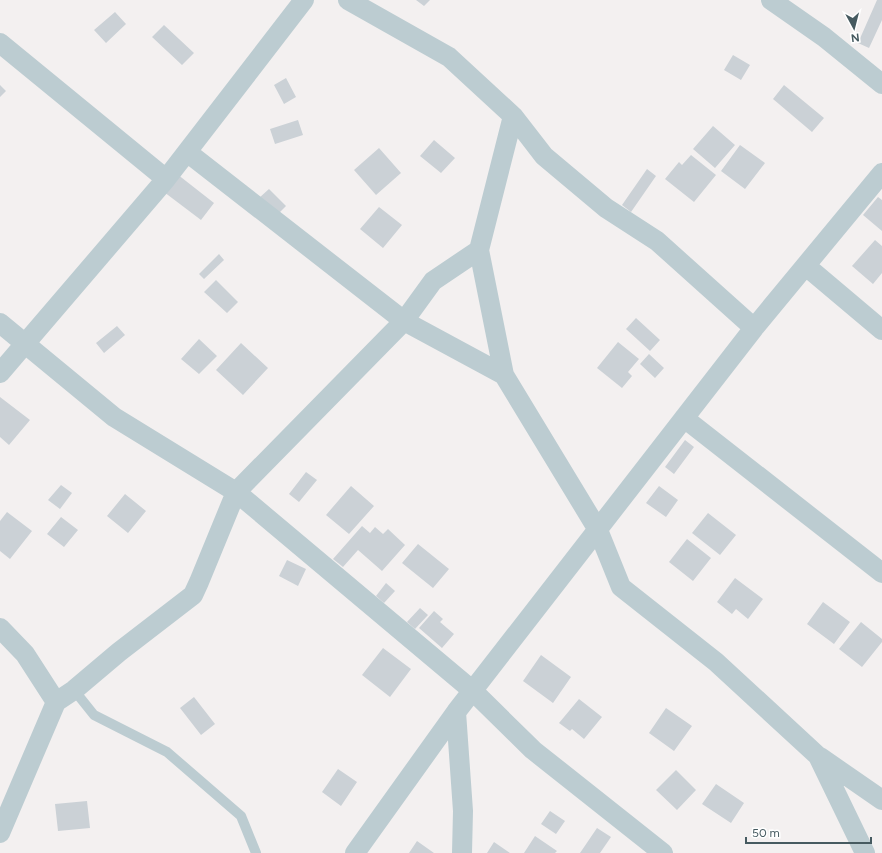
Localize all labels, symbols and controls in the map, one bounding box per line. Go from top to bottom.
north arrow [834,8,874,48]
text: N [850,30,860,44]
scale bar [746,819,871,845]
text: 50 m [752,826,780,840]

